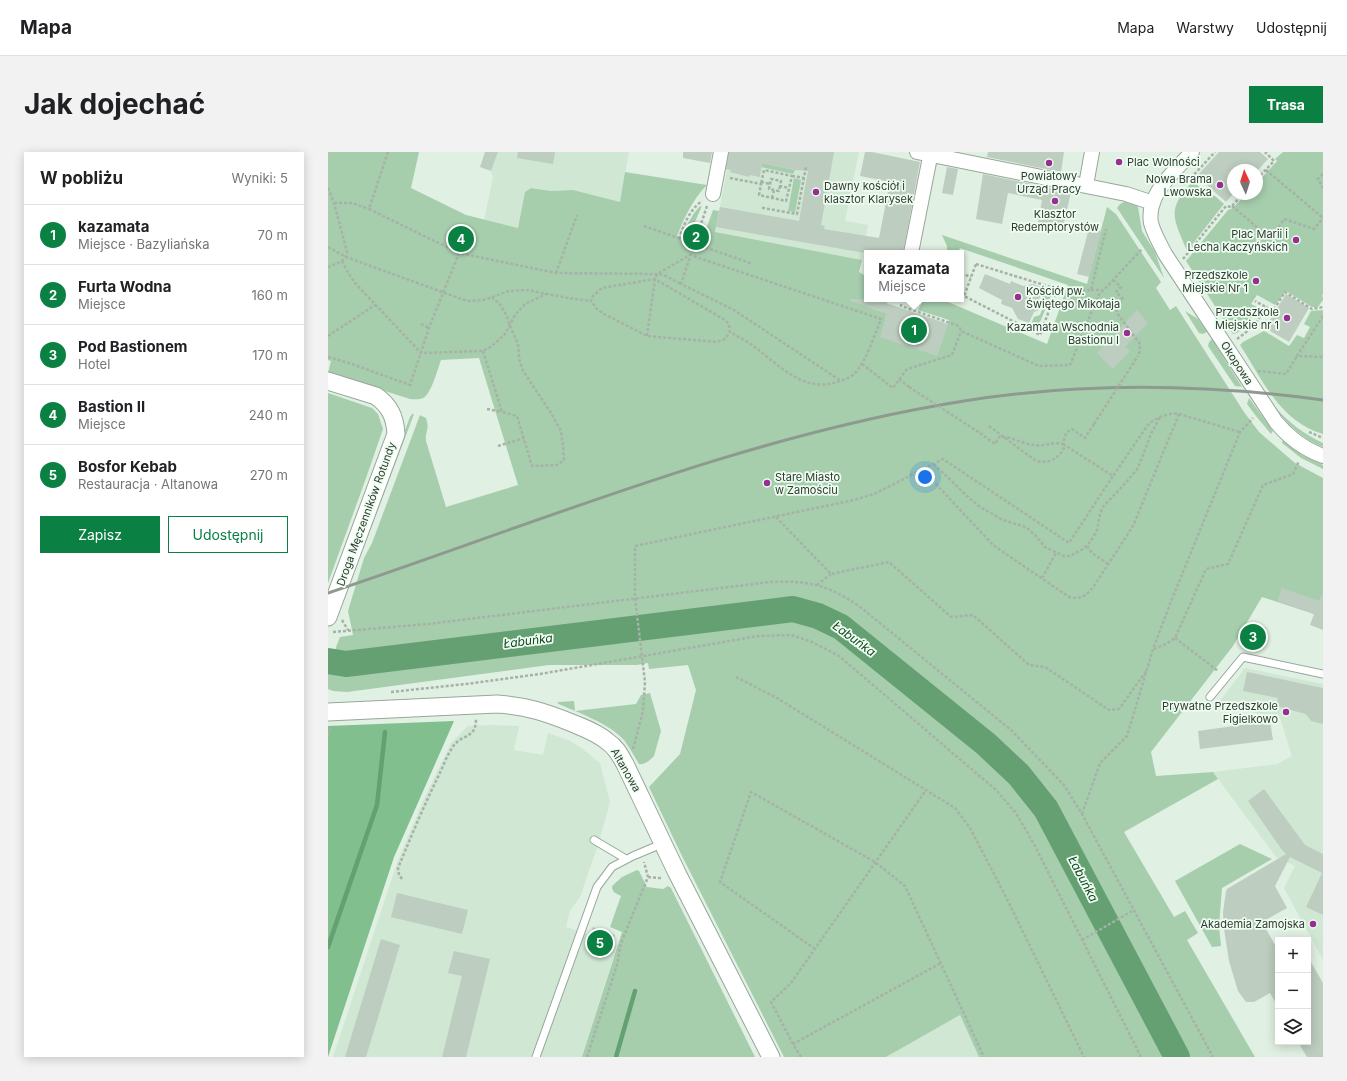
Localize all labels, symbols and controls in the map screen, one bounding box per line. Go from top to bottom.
text: Mapa [20,16,72,39]
text: Mapa [1117,19,1154,36]
text: Warstwy [1176,19,1234,36]
text: Udostępnij [1256,19,1327,36]
button: Trasa [1249,86,1323,123]
text: Jak dojechać [24,87,205,121]
place label: Plac Wolności [1127,155,1200,169]
marker: Plac Wolności [1114,157,1124,167]
marker: Powiatowy Urząd Pracy [1044,158,1054,168]
north arrow [1227,164,1263,200]
text: W pobliżu [40,168,123,188]
place label: Powiatowy Urząd Pracy [1017,169,1081,196]
text: Wyniki: 5 [231,170,288,186]
place label: Nowa Brama Lwowska [1146,172,1212,199]
place label: Dawny kościół i klasztor Klarysek [824,179,913,206]
marker: Nowa Brama Lwowska [1215,180,1225,190]
marker: Dawny kościół i klasztor Klarysek [811,187,821,197]
marker: Klasztor Redemptorystów [1050,196,1060,206]
place label: Klasztor Redemptorystów [1011,207,1099,234]
text: kazamata [78,217,149,236]
pin: 2 [683,222,709,252]
pin: 4 [448,224,474,254]
text: 1 [50,227,56,243]
text: 70 m [258,227,288,243]
place label: Plac Marii i Lecha Kaczyńskich [1188,227,1288,254]
marker: Plac Marii i Lecha Kaczyńskich [1291,235,1301,245]
text: Miejsce · Bazyliańska [78,236,209,252]
popup [864,250,964,302]
text: kazamata [878,259,950,278]
place label: Przedszkole Miejskie Nr 1 [1182,268,1248,295]
marker: Przedszkole Miejskie Nr 1 [1251,276,1261,286]
text: Furta Wodna [78,277,171,296]
text: Miejsce [878,278,926,294]
place label: Kościół pw. Świętego Mikołaja [1026,284,1120,311]
text: 2 [49,287,57,303]
text: 160 m [251,287,288,303]
marker: Kościół pw. Świętego Mikołaja [1013,292,1023,302]
text: Miejsce [78,296,126,312]
place label: Przedszkole Miejskie nr 1 [1215,305,1279,332]
marker: Przedszkole Miejskie nr 1 [1282,313,1292,323]
pin: 1 [901,315,927,345]
place label: Kazamata Wschodnia Bastionu I [1007,320,1119,347]
marker: Kazamata Wschodnia Bastionu I [1122,328,1132,338]
text: Pod Bastionem [78,337,188,356]
street label: Okopowa [1218,339,1256,387]
text: 3 [49,347,57,363]
text: 170 m [252,347,288,363]
text: Hotel [78,356,110,372]
text: Bastion II [78,397,145,416]
text: 4 [49,407,57,423]
text: 240 m [249,407,288,423]
text: Miejsce [78,416,126,432]
street label: Droga Męczenników Rotundy [333,440,399,588]
text: Bosfor Kebab [78,457,177,476]
text: 5 [49,467,57,483]
text: 270 m [250,467,288,483]
your location [915,467,935,487]
place label: Stare Miasto w Zamościu [775,470,840,497]
text: Restauracja · Altanowa [78,476,218,492]
marker: Stare Miasto w Zamościu [762,478,772,488]
button: Zapisz [40,516,160,553]
button: Udostępnij [168,516,288,553]
water label: Łabuńka [830,618,879,659]
pin: 3 [1240,622,1266,652]
water label: Łabuńka [503,630,553,651]
place label: Prywatne Przedszkole Figielkowo [1162,699,1278,726]
marker: Prywatne Przedszkole Figielkowo [1281,707,1291,717]
street label: Altanowa [608,746,644,794]
water label: Łabuńka [1065,853,1102,904]
place label: Akademia Zamojska [1200,917,1305,931]
marker: Akademia Zamojska [1308,919,1318,929]
pin: 5 [587,928,613,958]
map controls [1275,937,1311,1045]
button: + [1275,937,1311,973]
button: − [1275,973,1311,1009]
button: layers [1275,1009,1311,1045]

